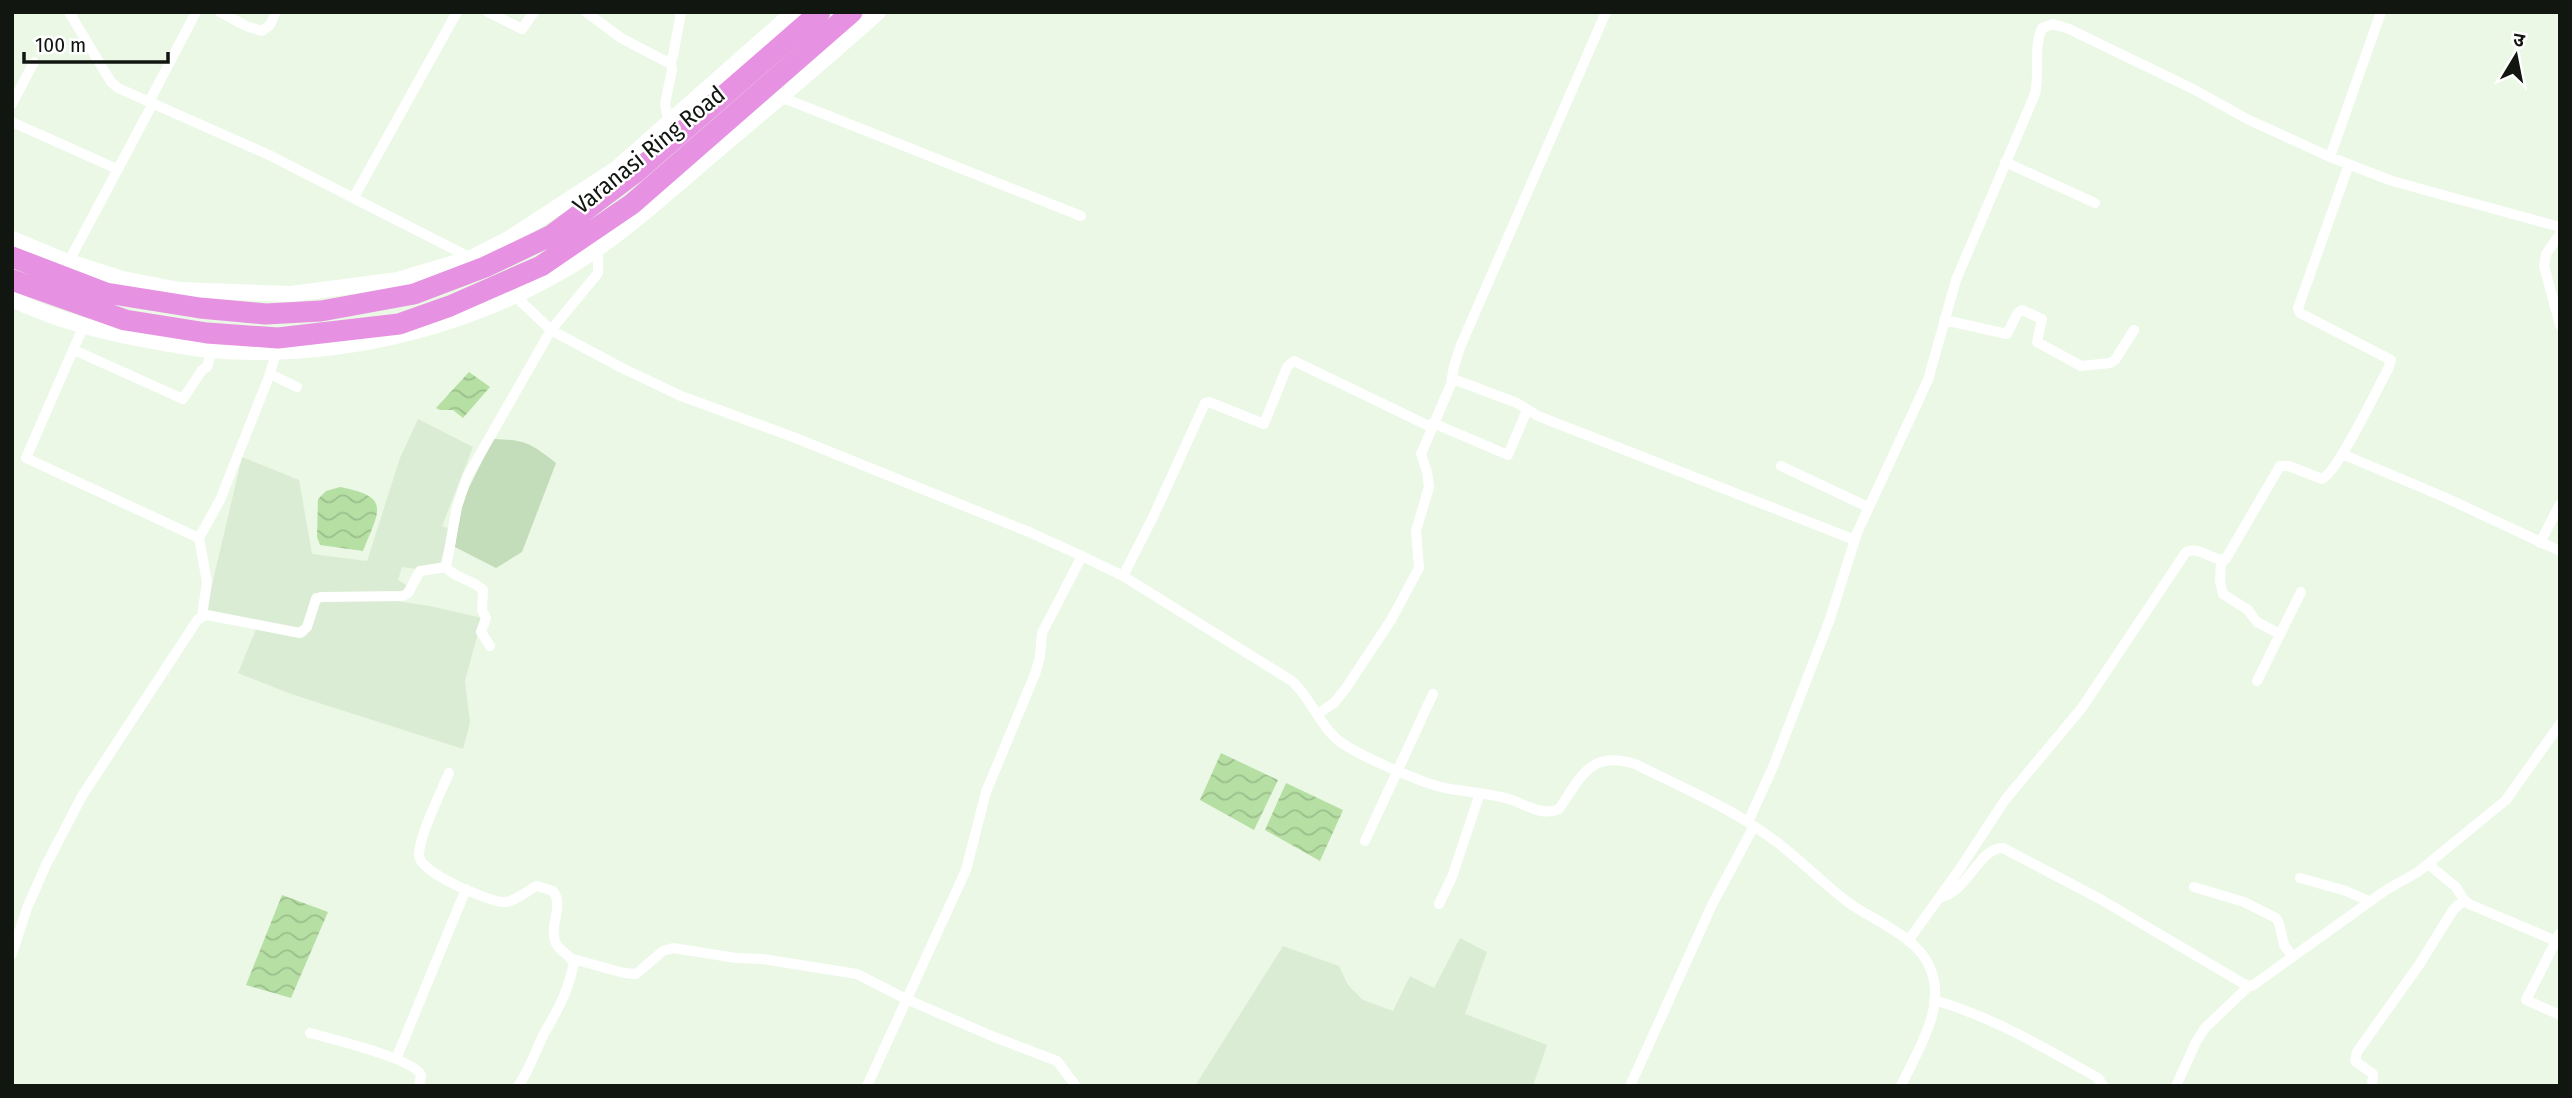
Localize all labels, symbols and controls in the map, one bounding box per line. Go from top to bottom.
scale bar [24,21,168,65]
north arrow [2481,21,2551,91]
text: उ [2511,27,2527,52]
text: 100 m [35,32,86,58]
street label: Varanasi Ring Road [568,80,730,220]

